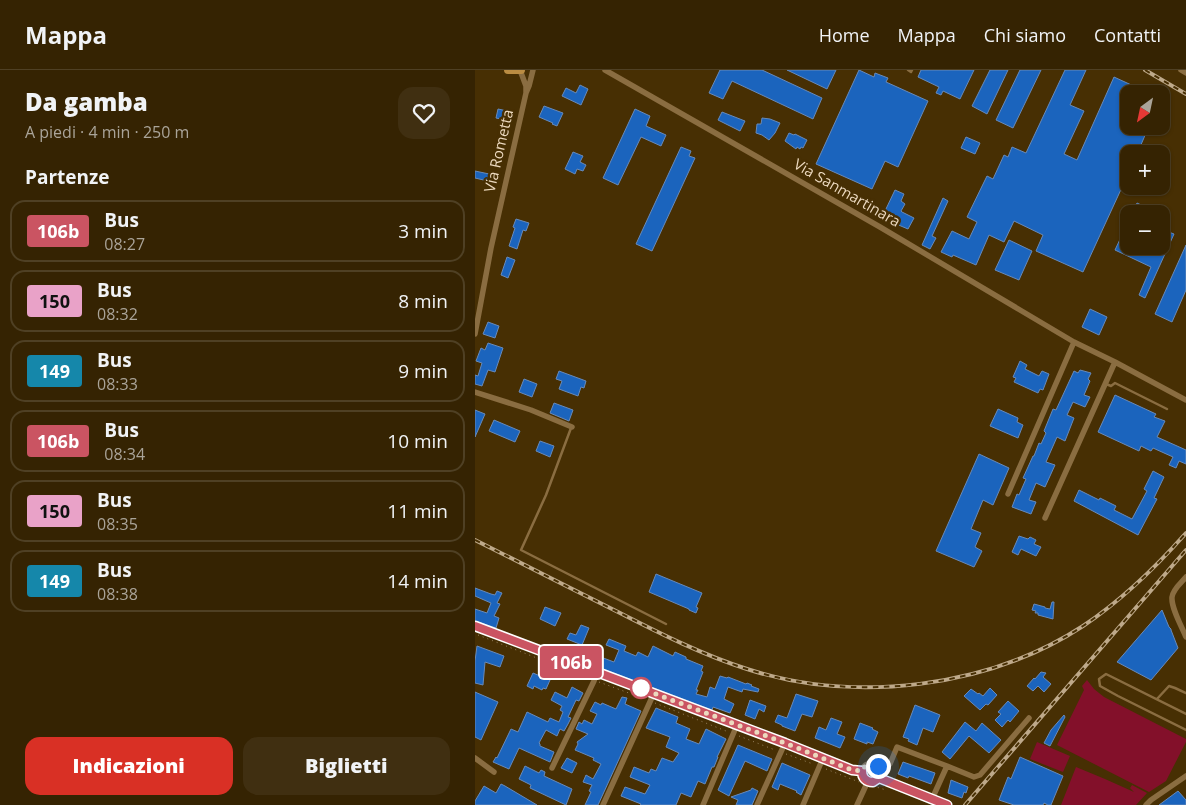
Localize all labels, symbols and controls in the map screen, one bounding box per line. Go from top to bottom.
text: Mappa [25,18,107,51]
text: Home [819,23,870,47]
text: Mappa [898,23,956,47]
text: Chi siamo [984,23,1066,47]
text: Contatti [1094,23,1161,47]
text: Da gamba [25,85,148,118]
north arrow [1120,85,1170,135]
map controls [1120,85,1170,255]
button: heart [398,87,450,139]
street label: Via Rometta [479,107,517,194]
text: A piedi · 4 min · 250 m [25,121,189,143]
button: + [1120,145,1170,195]
street label: Via Sanmartinara [790,153,905,231]
text: Partenze [25,164,110,190]
button: − [1120,205,1170,255]
text: Bus [104,207,139,233]
text: 3 min [398,218,448,244]
text: 106b [37,219,79,243]
text: 08:27 [104,233,145,255]
text: Bus [97,277,132,303]
text: 8 min [398,288,448,314]
text: 150 [39,289,70,313]
text: 08:32 [97,303,138,325]
text: Bus [97,347,132,373]
text: 9 min [398,358,448,384]
text: 149 [39,359,70,383]
text: 08:33 [97,373,138,395]
text: Bus [104,417,139,443]
text: 10 min [387,428,448,454]
text: 106b [37,429,79,453]
text: 08:34 [104,443,145,465]
text: Bus [97,487,132,513]
text: 11 min [387,498,448,524]
text: 150 [39,499,70,523]
text: 08:35 [97,513,138,535]
text: Bus [97,557,132,583]
text: 14 min [387,568,448,594]
text: 149 [39,569,70,593]
text: 08:38 [97,583,138,605]
line badge: 106b [536,646,606,678]
text: 106b [550,650,592,674]
unlabelled marker [630,677,652,699]
button: Indicazioni [25,737,233,795]
button: Biglietti [243,737,450,795]
your location [866,754,891,779]

